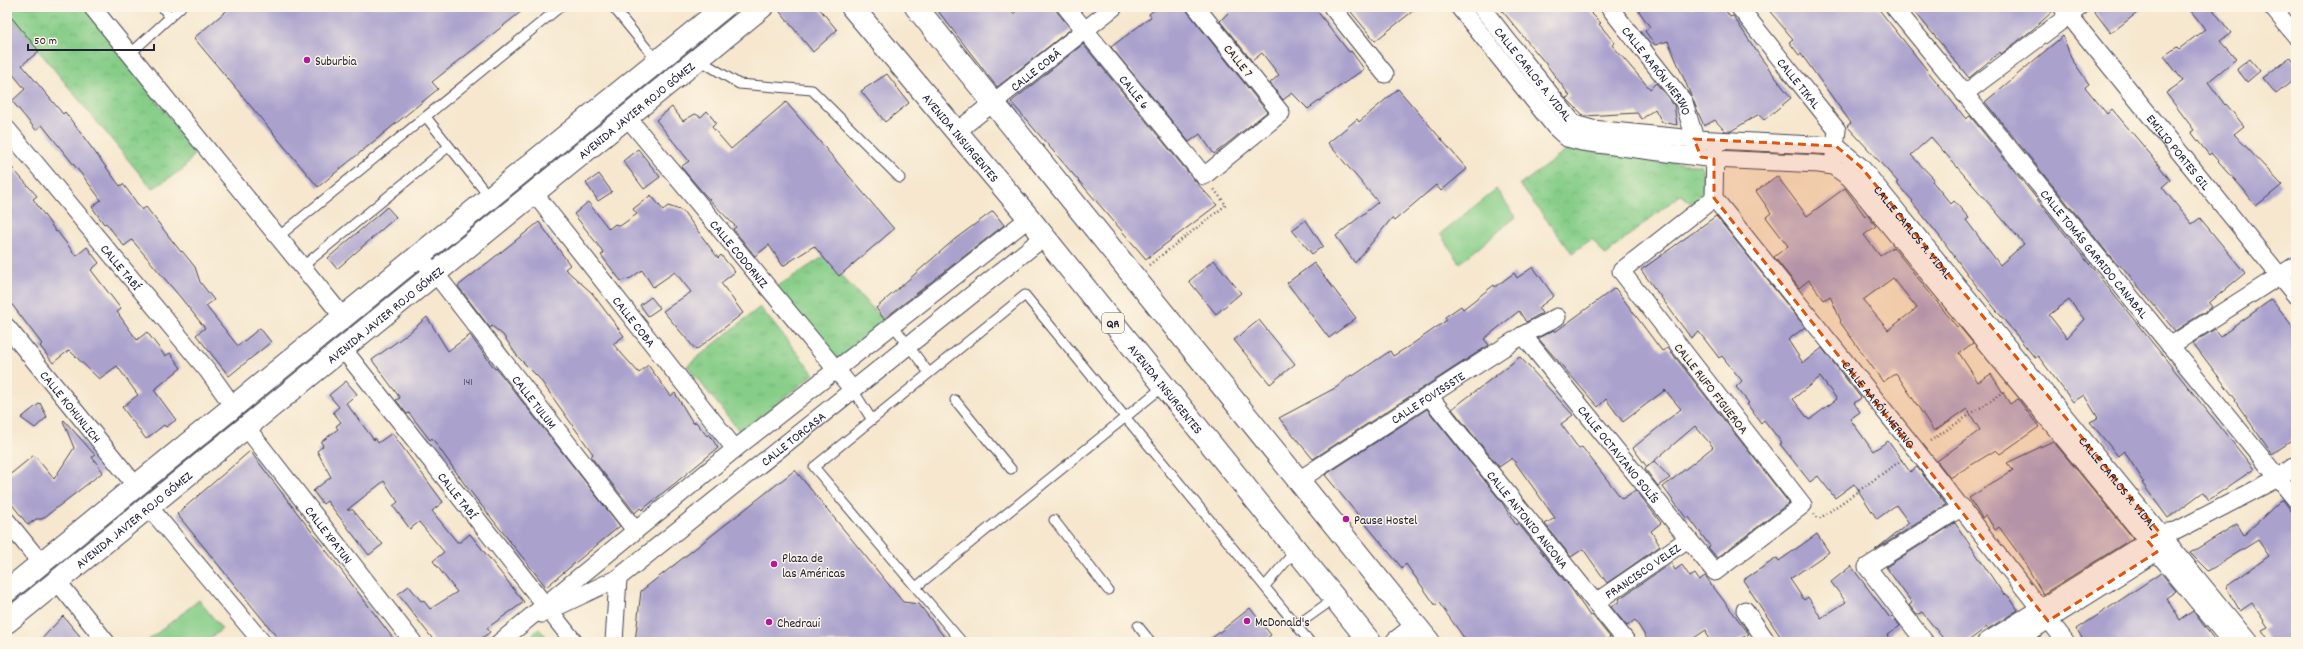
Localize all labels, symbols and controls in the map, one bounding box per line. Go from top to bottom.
street label: CALLE AARÓN MERINO [1616,23,1694,118]
street label: CALLE CARLOS A. VIDAL [1488,24,1576,127]
scale bar [28,26,154,52]
text: 50 m [34,33,57,50]
street label: CALLE 7 [1218,41,1256,82]
street label: CALLE COBÁ [1007,45,1066,97]
place label: Suburbia [315,53,357,72]
marker: Suburbia [302,55,312,65]
street label: CALLE TIKAL [1771,55,1824,115]
street label: AVENIDA JAVIER ROJO GÓMEZ [575,58,700,165]
street label: CALLE 6 [1113,72,1153,114]
street label: AVENIDA INSURGENTES [916,90,1003,188]
street label: EMILIO PORTES GIL [2141,111,2214,196]
street label: CALLE CARLOS A. VIDAL [1868,182,1956,285]
street label: CALLE TOMÁS GARRIDO CANABAL [2034,186,2152,324]
street label: CALLE CODORNIZ [704,217,772,293]
street label: CALLE TABÍ [94,241,145,296]
street label: AVENIDA JAVIER ROJO GÓMEZ [324,263,449,370]
street label: CALLE COBA [607,293,659,352]
road number: QR [1102,313,1124,333]
street label: CALLE RUFO FIGUEROA [1668,340,1752,439]
street label: AVENIDA INSURGENTES [1122,341,1206,439]
street label: CALLE AARÓN MERINO [1836,357,1918,454]
street label: CALLE KOHUNLICH [34,367,105,448]
street label: CALLE FOVISSSTE [1388,368,1470,430]
street label: CALLE TULUM [506,372,560,434]
house number: 141 [463,375,473,391]
street label: CALLE OCTAVIANO SOLÍS [1572,402,1663,509]
street label: CALLE TORCASA [758,408,831,472]
street label: CALLE CARLOS A. VIDAL [2073,433,2161,536]
street label: AVENIDA JAVIER ROJO GÓMEZ [72,467,198,574]
street label: CALLE ANTONIO ANCONA [1481,467,1572,574]
street label: CALLE TABÍ [432,469,481,524]
street label: CALLE XPATUN [299,503,356,569]
place label: Pause Hostel [1354,512,1417,531]
marker: Pause Hostel [1341,514,1351,524]
street label: FRANCISCO VELEZ [1602,540,1685,605]
place label: Plaza de las Américas [782,550,845,584]
marker: Plaza de las Américas [769,559,779,569]
place label: McDonald's [1255,614,1310,633]
place label: Chedraui [777,615,821,634]
marker: McDonald's [1242,616,1252,626]
marker: Chedraui [764,617,774,627]

